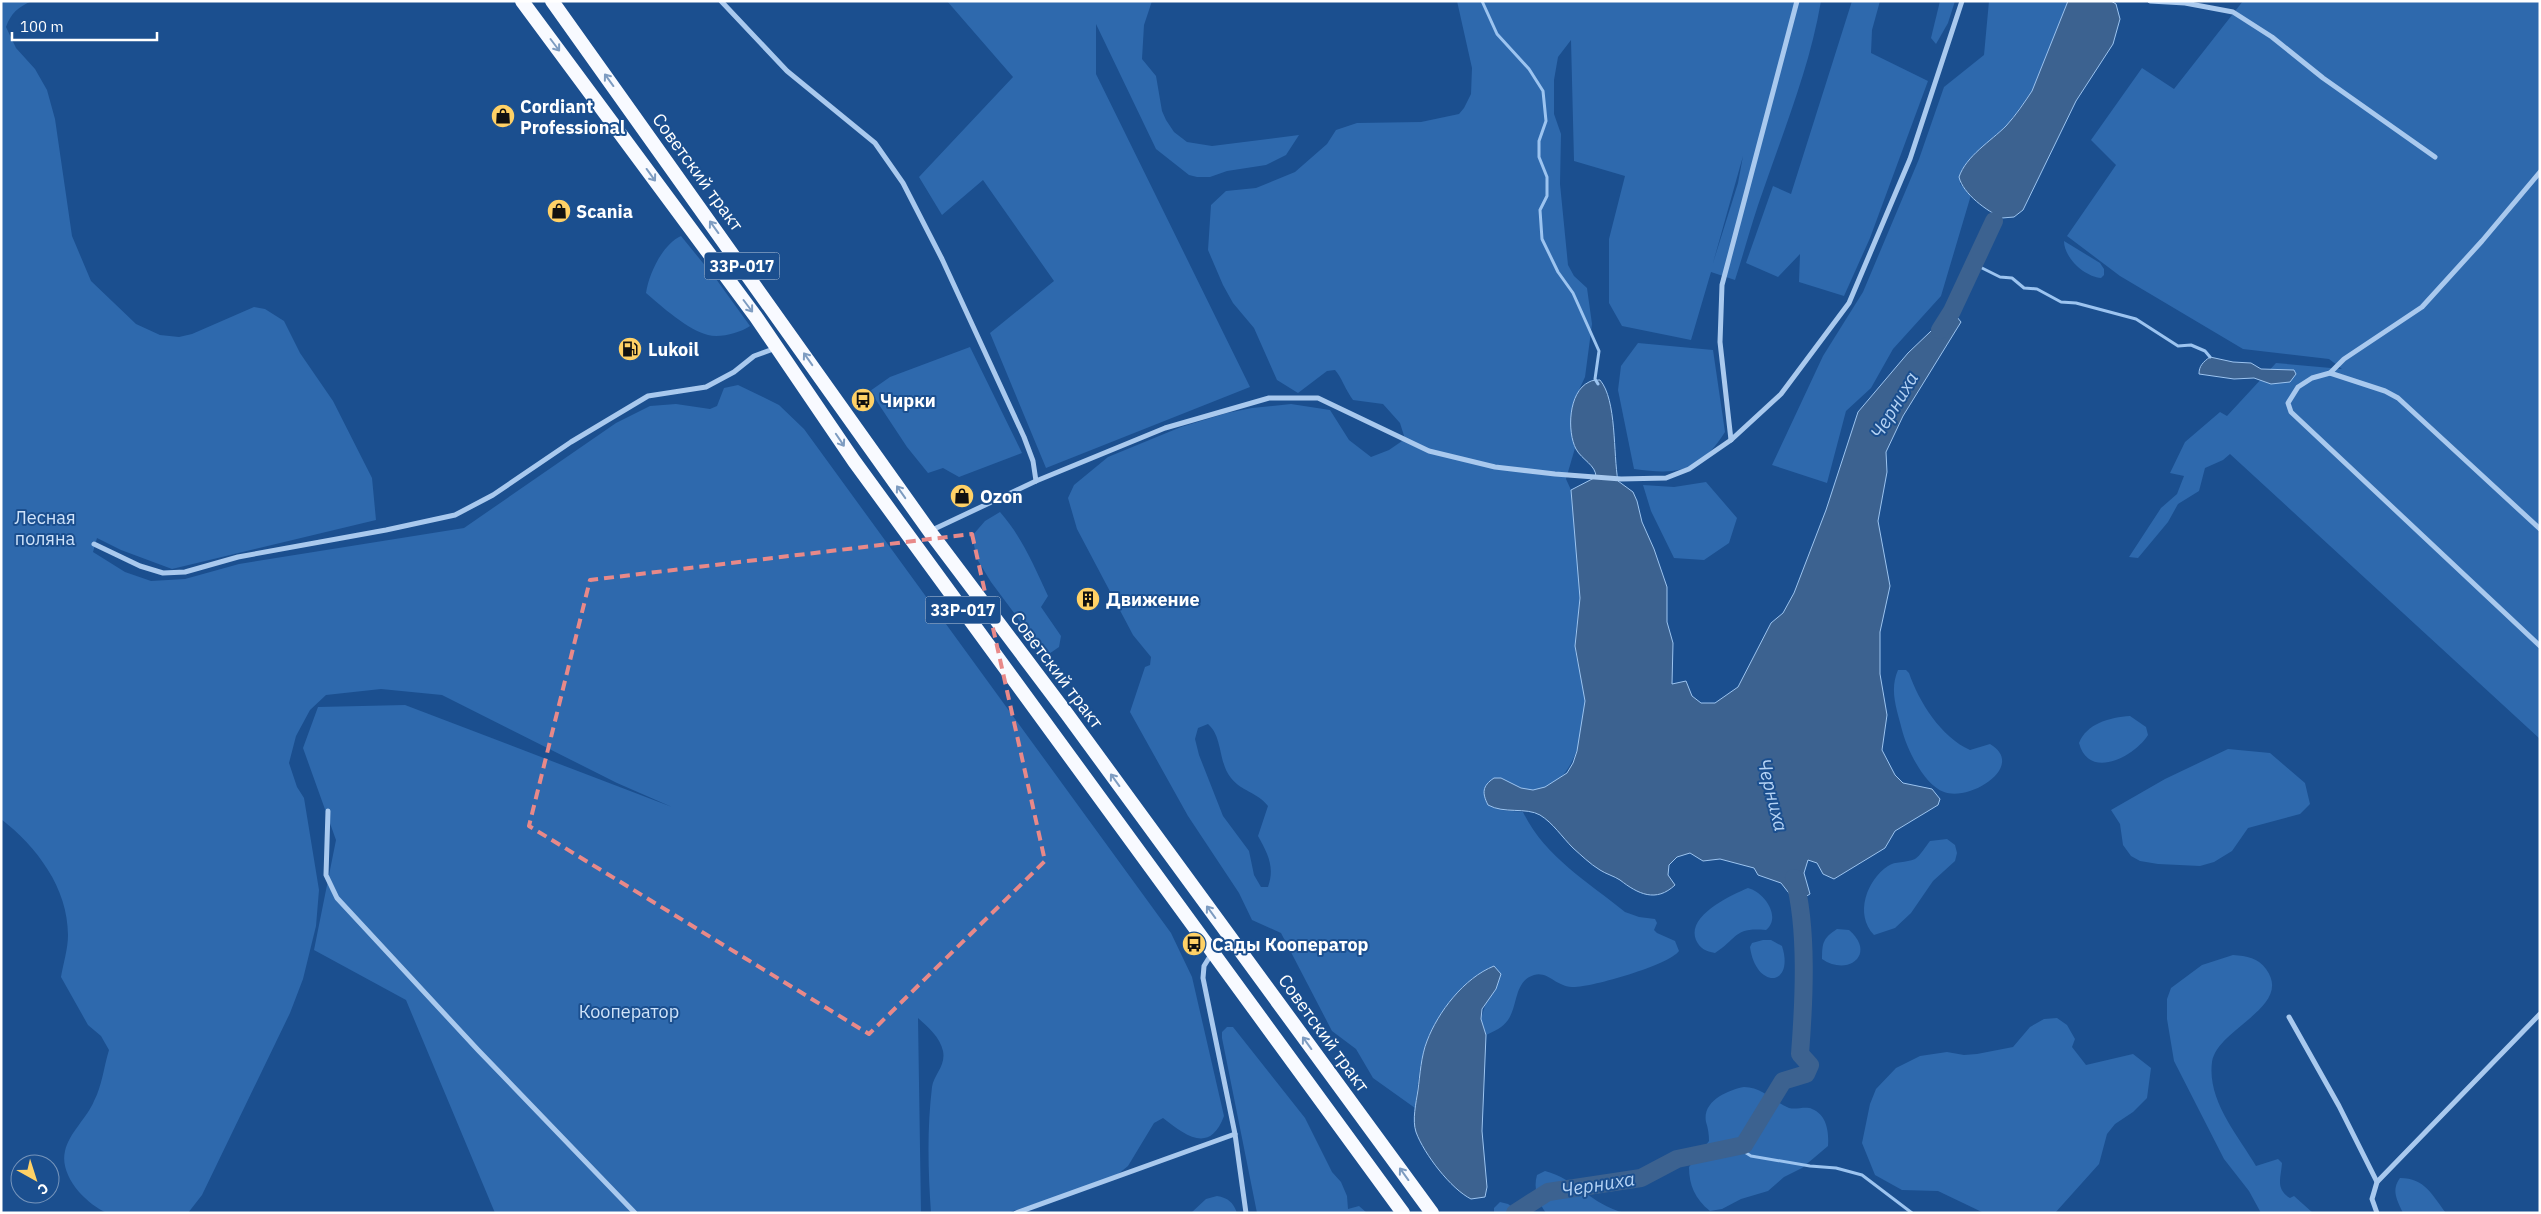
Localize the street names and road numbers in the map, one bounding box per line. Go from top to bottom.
street label: Советский тракт [647,108,749,236]
road number: 33Р-017 [704,252,780,280]
road number: 33Р-017 [926,596,1000,624]
street label: Советский тракт [1006,607,1109,733]
street label: Советский тракт [1273,969,1375,1097]

